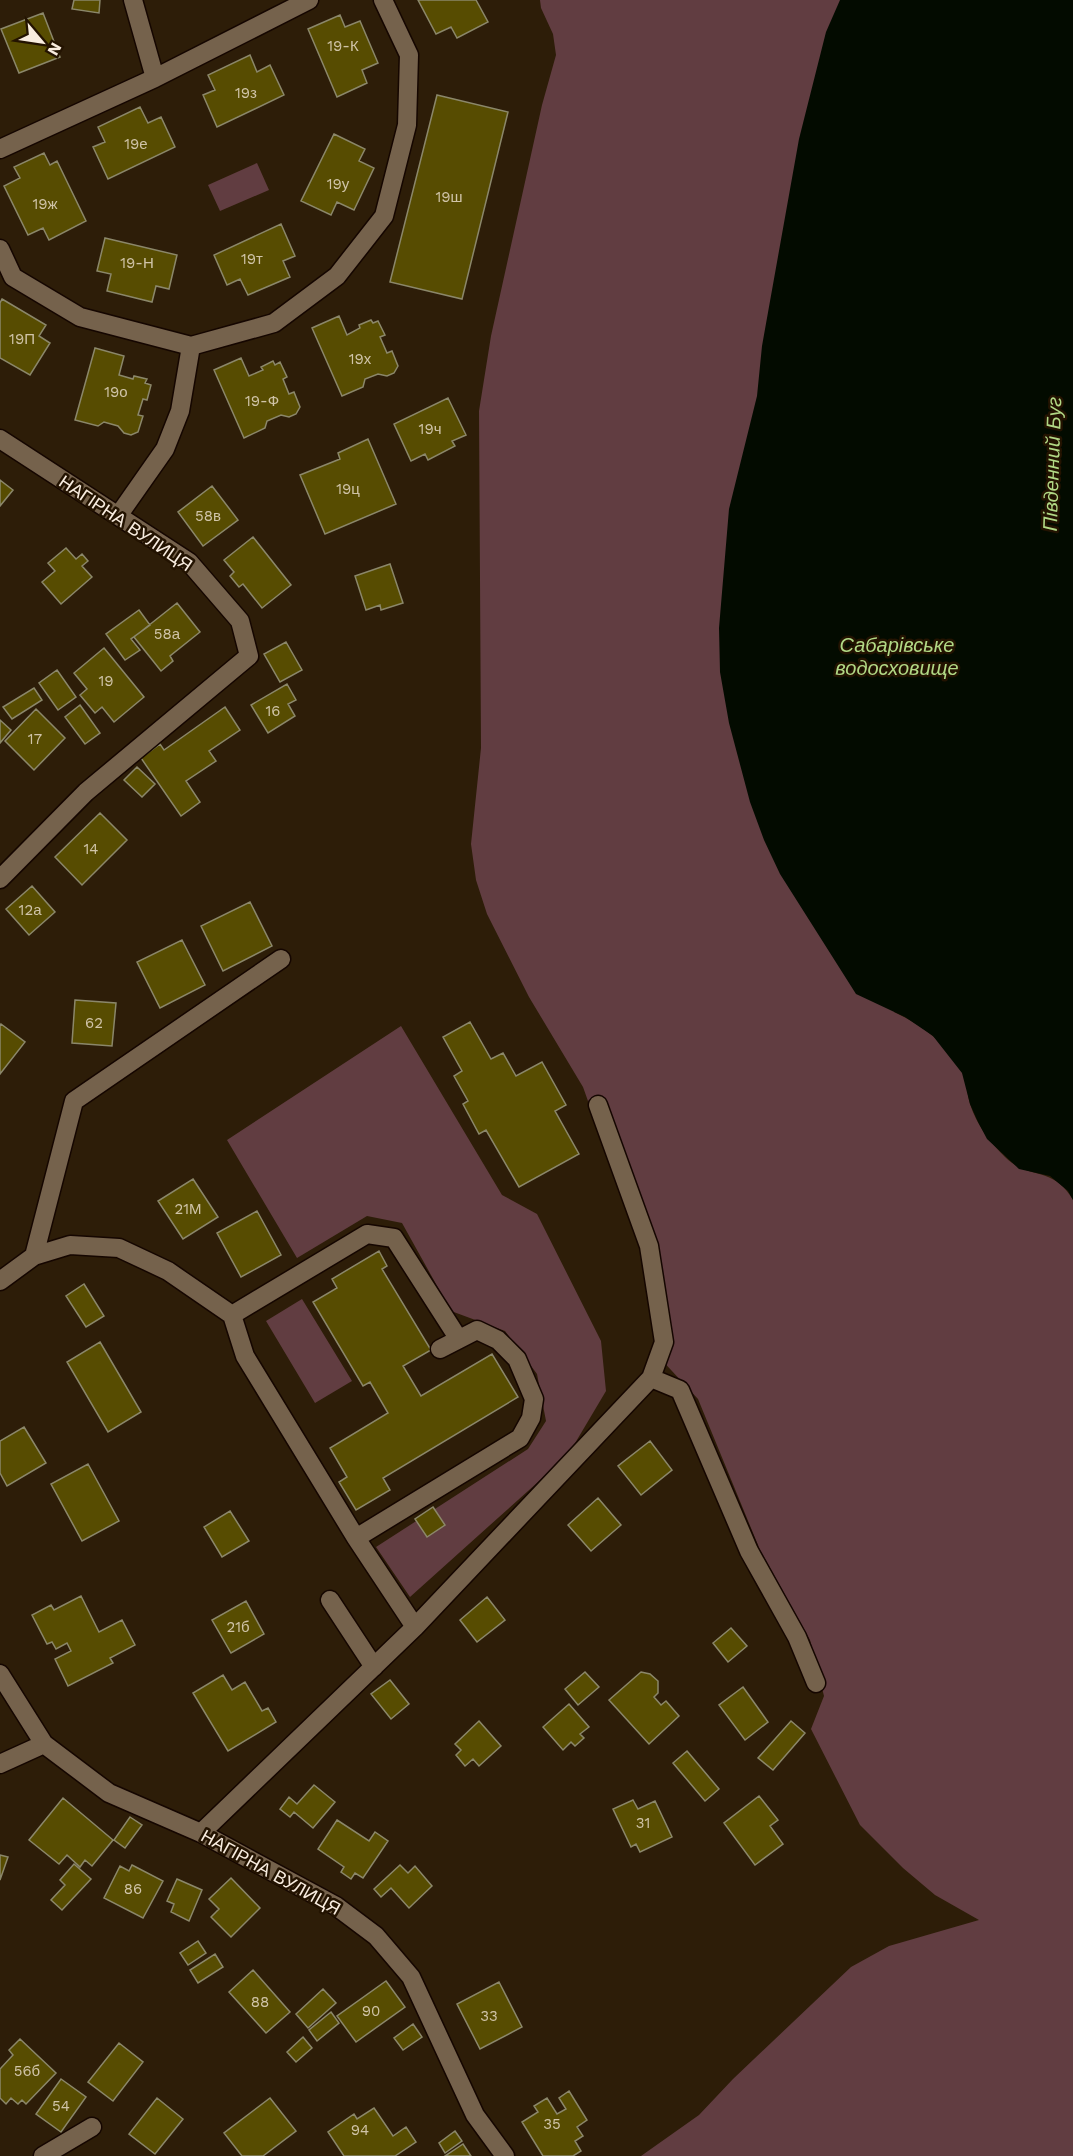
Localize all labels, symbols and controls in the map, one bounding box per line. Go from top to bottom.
north arrow [12,12,72,72]
house number: 19-К [327,37,359,55]
text: N [43,39,66,59]
house number: 19з [235,84,257,102]
house number: 19е [124,135,148,153]
house number: 19у [327,175,350,193]
house number: 19ш [435,188,463,206]
house number: 19ж [32,195,58,213]
house number: 19т [241,250,263,268]
house number: 19-Н [120,254,154,272]
house number: 19П [9,330,35,348]
house number: 19х [349,350,372,368]
house number: 19о [104,383,128,401]
house number: 19-Ф [245,392,279,410]
water label: Південний Буг [1038,396,1066,532]
house number: 19ч [419,420,441,438]
street label: НАГІРНА ВУЛИЦЯ [55,471,197,575]
house number: 19ц [336,480,360,498]
house number: 58в [195,507,221,525]
house number: 58а [154,625,181,643]
water label: Сабарівське водосховище [835,633,959,680]
house number: 19 [98,672,114,690]
house number: 16 [266,702,280,720]
house number: 17 [28,730,42,748]
house number: 14 [83,840,99,858]
house number: 12а [19,901,42,919]
house number: 62 [85,1014,103,1032]
house number: 21М [174,1200,202,1218]
house number: 21б [226,1618,250,1636]
house number: 31 [636,1814,650,1832]
street label: НАГІРНА ВУЛИЦЯ [198,1825,344,1919]
house number: 86 [124,1880,142,1898]
house number: 88 [251,1993,269,2011]
house number: 90 [362,2002,380,2020]
house number: 33 [480,2007,498,2025]
house number: 56б [14,2062,40,2080]
house number: 54 [52,2097,70,2115]
house number: 35 [543,2115,561,2133]
house number: 94 [351,2121,369,2139]

